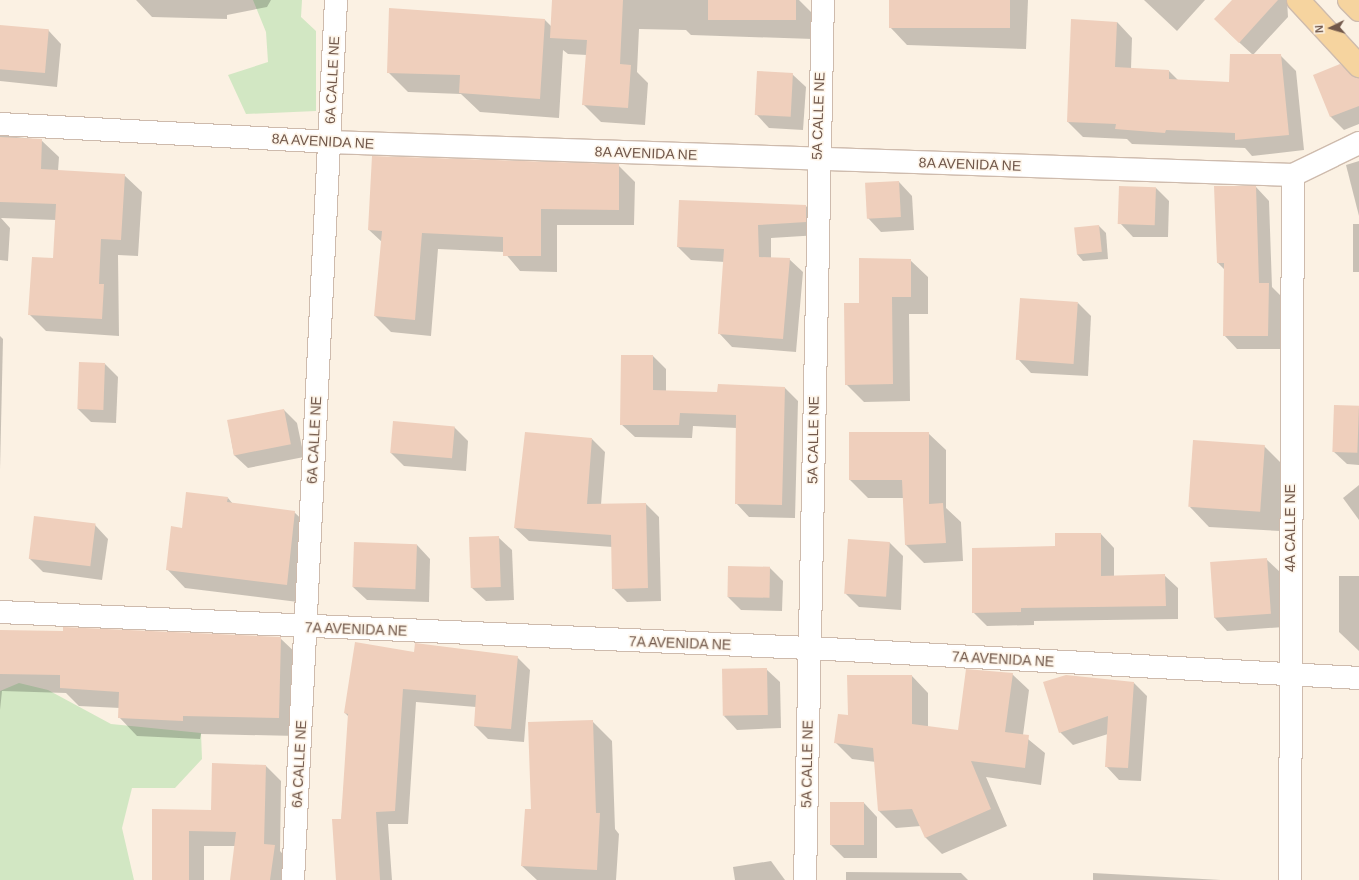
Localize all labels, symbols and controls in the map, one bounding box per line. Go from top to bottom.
north arrow [1311,8,1351,48]
text: N [1313,25,1325,34]
street label: 6A CALLE NE [321,35,343,125]
street label: 5A CALLE NE [808,71,828,161]
street label: 8A AVENIDA NE [270,130,376,152]
street label: 8A AVENIDA NE [593,143,699,163]
street label: 8A AVENIDA NE [917,154,1023,174]
street label: 6A CALLE NE [303,395,325,485]
street label: 5A CALLE NE [804,396,822,484]
street label: 4A CALLE NE [1282,484,1298,572]
street label: 7A AVENIDA NE [303,619,409,639]
street label: 7A AVENIDA NE [627,633,733,653]
street label: 7A AVENIDA NE [950,648,1056,670]
street label: 6A CALLE NE [288,719,310,809]
street label: 5A CALLE NE [798,720,816,808]

